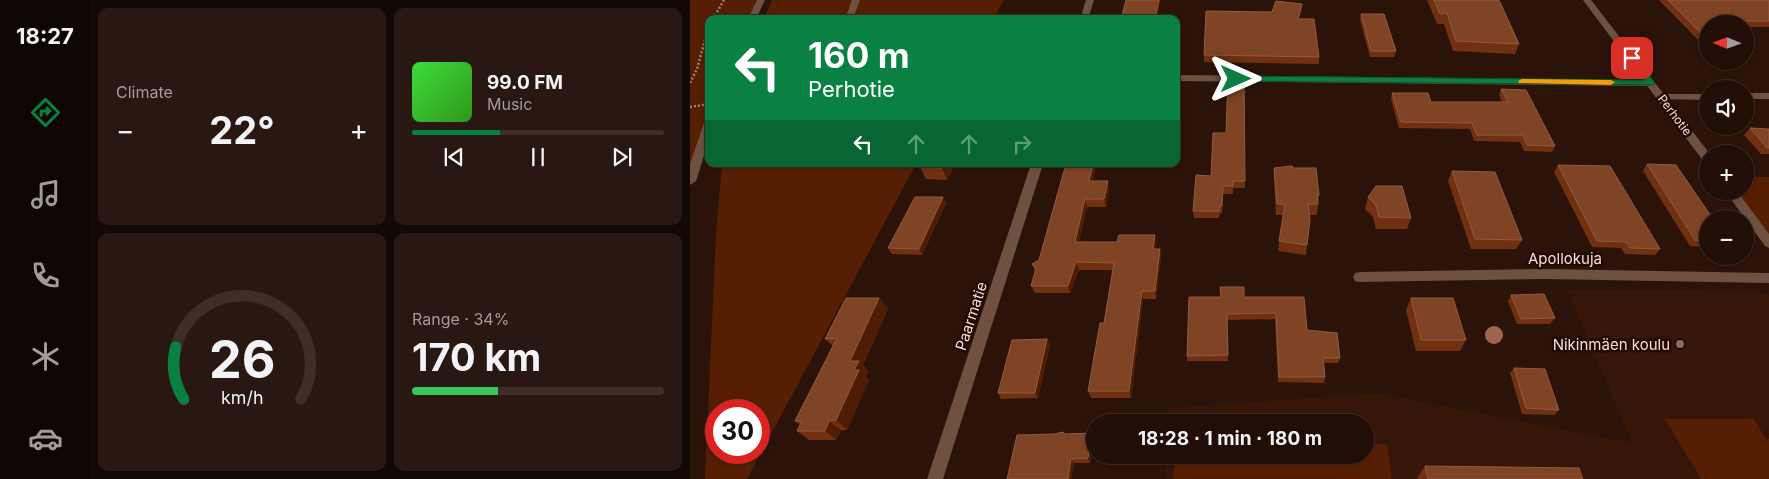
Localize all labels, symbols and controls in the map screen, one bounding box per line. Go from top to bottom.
north arrow [1699,15,1754,70]
map controls [1699,15,1754,265]
text: 18:27 [16,23,74,49]
text: 160 m [808,34,910,76]
icon: left [725,35,790,100]
pin [1611,37,1653,79]
icon: arrive [1618,44,1646,72]
position arrow [1209,52,1261,104]
text: 99.0 FM [487,71,563,94]
text: Perhotie [808,76,895,102]
button: sound [1699,80,1754,135]
text: Climate [116,82,173,102]
street label: Perhotie [1655,92,1695,138]
text: Music [487,94,532,114]
icon: directions [28,95,63,130]
text: 22° [209,107,275,153]
text: − [116,113,135,147]
text: + [349,113,368,147]
icon: left [849,130,877,158]
icon: ahead [902,130,930,158]
icon: ahead [955,130,983,158]
icon: right [1008,130,1036,158]
icon: previous [440,143,468,171]
icon: pause [524,143,552,171]
icon: next [608,143,636,171]
button: + [1699,145,1754,200]
icon: music [28,177,63,212]
button: − [1699,210,1754,265]
street label: Apollokuja [1528,249,1602,268]
icon: phone [28,258,63,293]
street label: Paarmatie [951,279,991,353]
text: Range · 34% [412,309,509,329]
text: 26 [209,328,275,391]
text: 170 km [412,334,541,380]
place label: Nikinmäen koulu [1553,335,1670,354]
marker: Nikinmäen koulu [1674,338,1686,350]
icon: climate [28,339,63,374]
text: km/h [221,387,263,408]
speed limit sign: 30 [705,399,770,464]
icon: car [28,421,63,456]
text: 18:28 · 1 min · 180 m [1138,427,1322,450]

